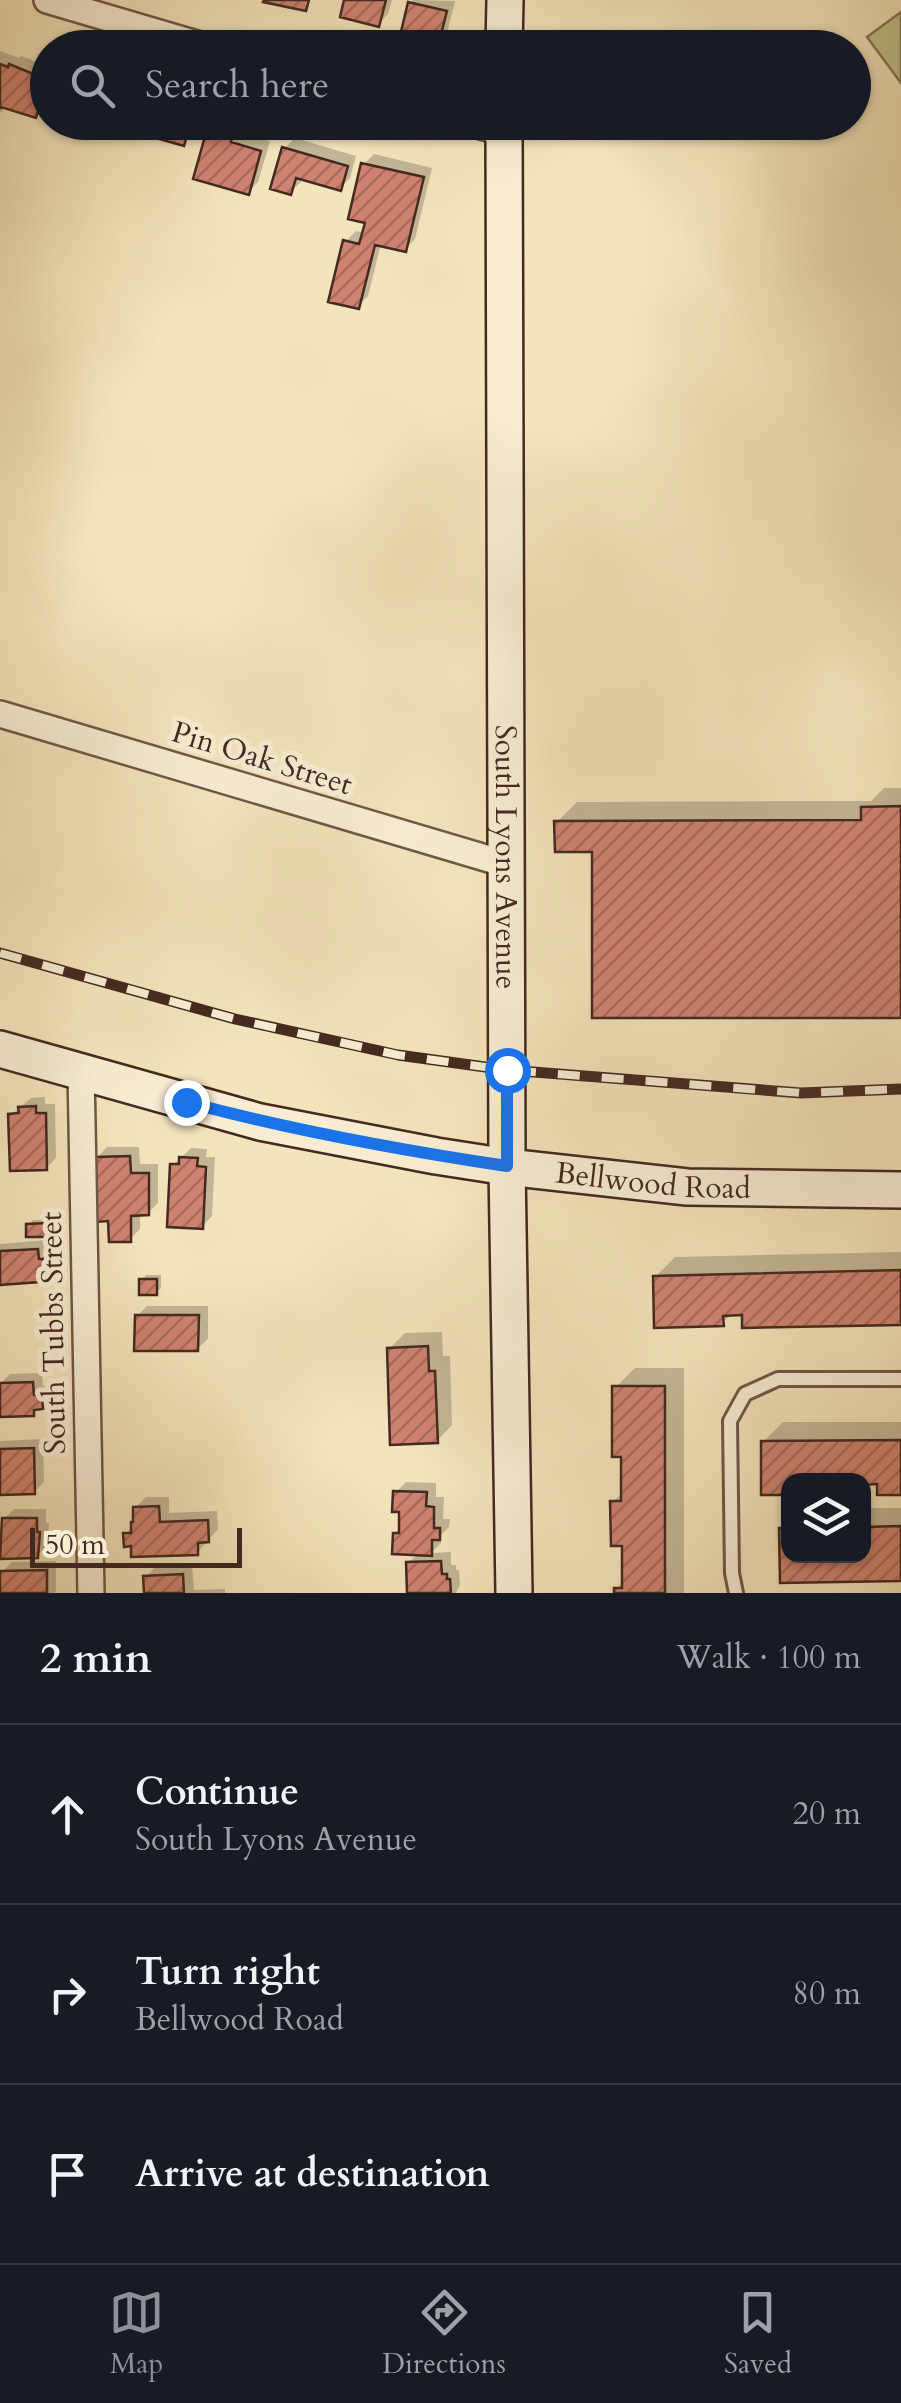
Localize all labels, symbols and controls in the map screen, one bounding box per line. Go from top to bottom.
search box [30,30,871,140]
icon: search [65,58,120,113]
text: Search here [145,59,329,111]
street label: Pin Oak Street [167,712,357,805]
street label: South Lyons Avenue [485,725,526,989]
route start [485,1048,531,1094]
route end [164,1080,210,1126]
street label: Bellwood Road [553,1153,751,1209]
street label: South Tubbs Street [31,1211,76,1455]
map controls [781,1473,871,1563]
button: layers [781,1473,871,1563]
scale bar [30,1523,242,1568]
text: 50 m [45,1526,105,1564]
text: 2 min [40,1630,152,1687]
text: Walk · 100 m [676,1636,861,1680]
text: Continue [135,1766,299,1818]
icon: ahead [40,1787,95,1842]
text: 20 m [793,1792,861,1836]
text: South Lyons Avenue [135,1818,417,1862]
text: Turn right [135,1946,320,1998]
icon: right [40,1967,95,2022]
text: 80 m [793,1972,861,2016]
text: Bellwood Road [135,1998,344,2042]
icon: arrive [40,2147,95,2202]
text: Arrive at destination [135,2148,490,2200]
tab: Map [109,2285,164,2383]
tab: Directions [382,2285,506,2383]
tab: Saved [724,2285,792,2383]

